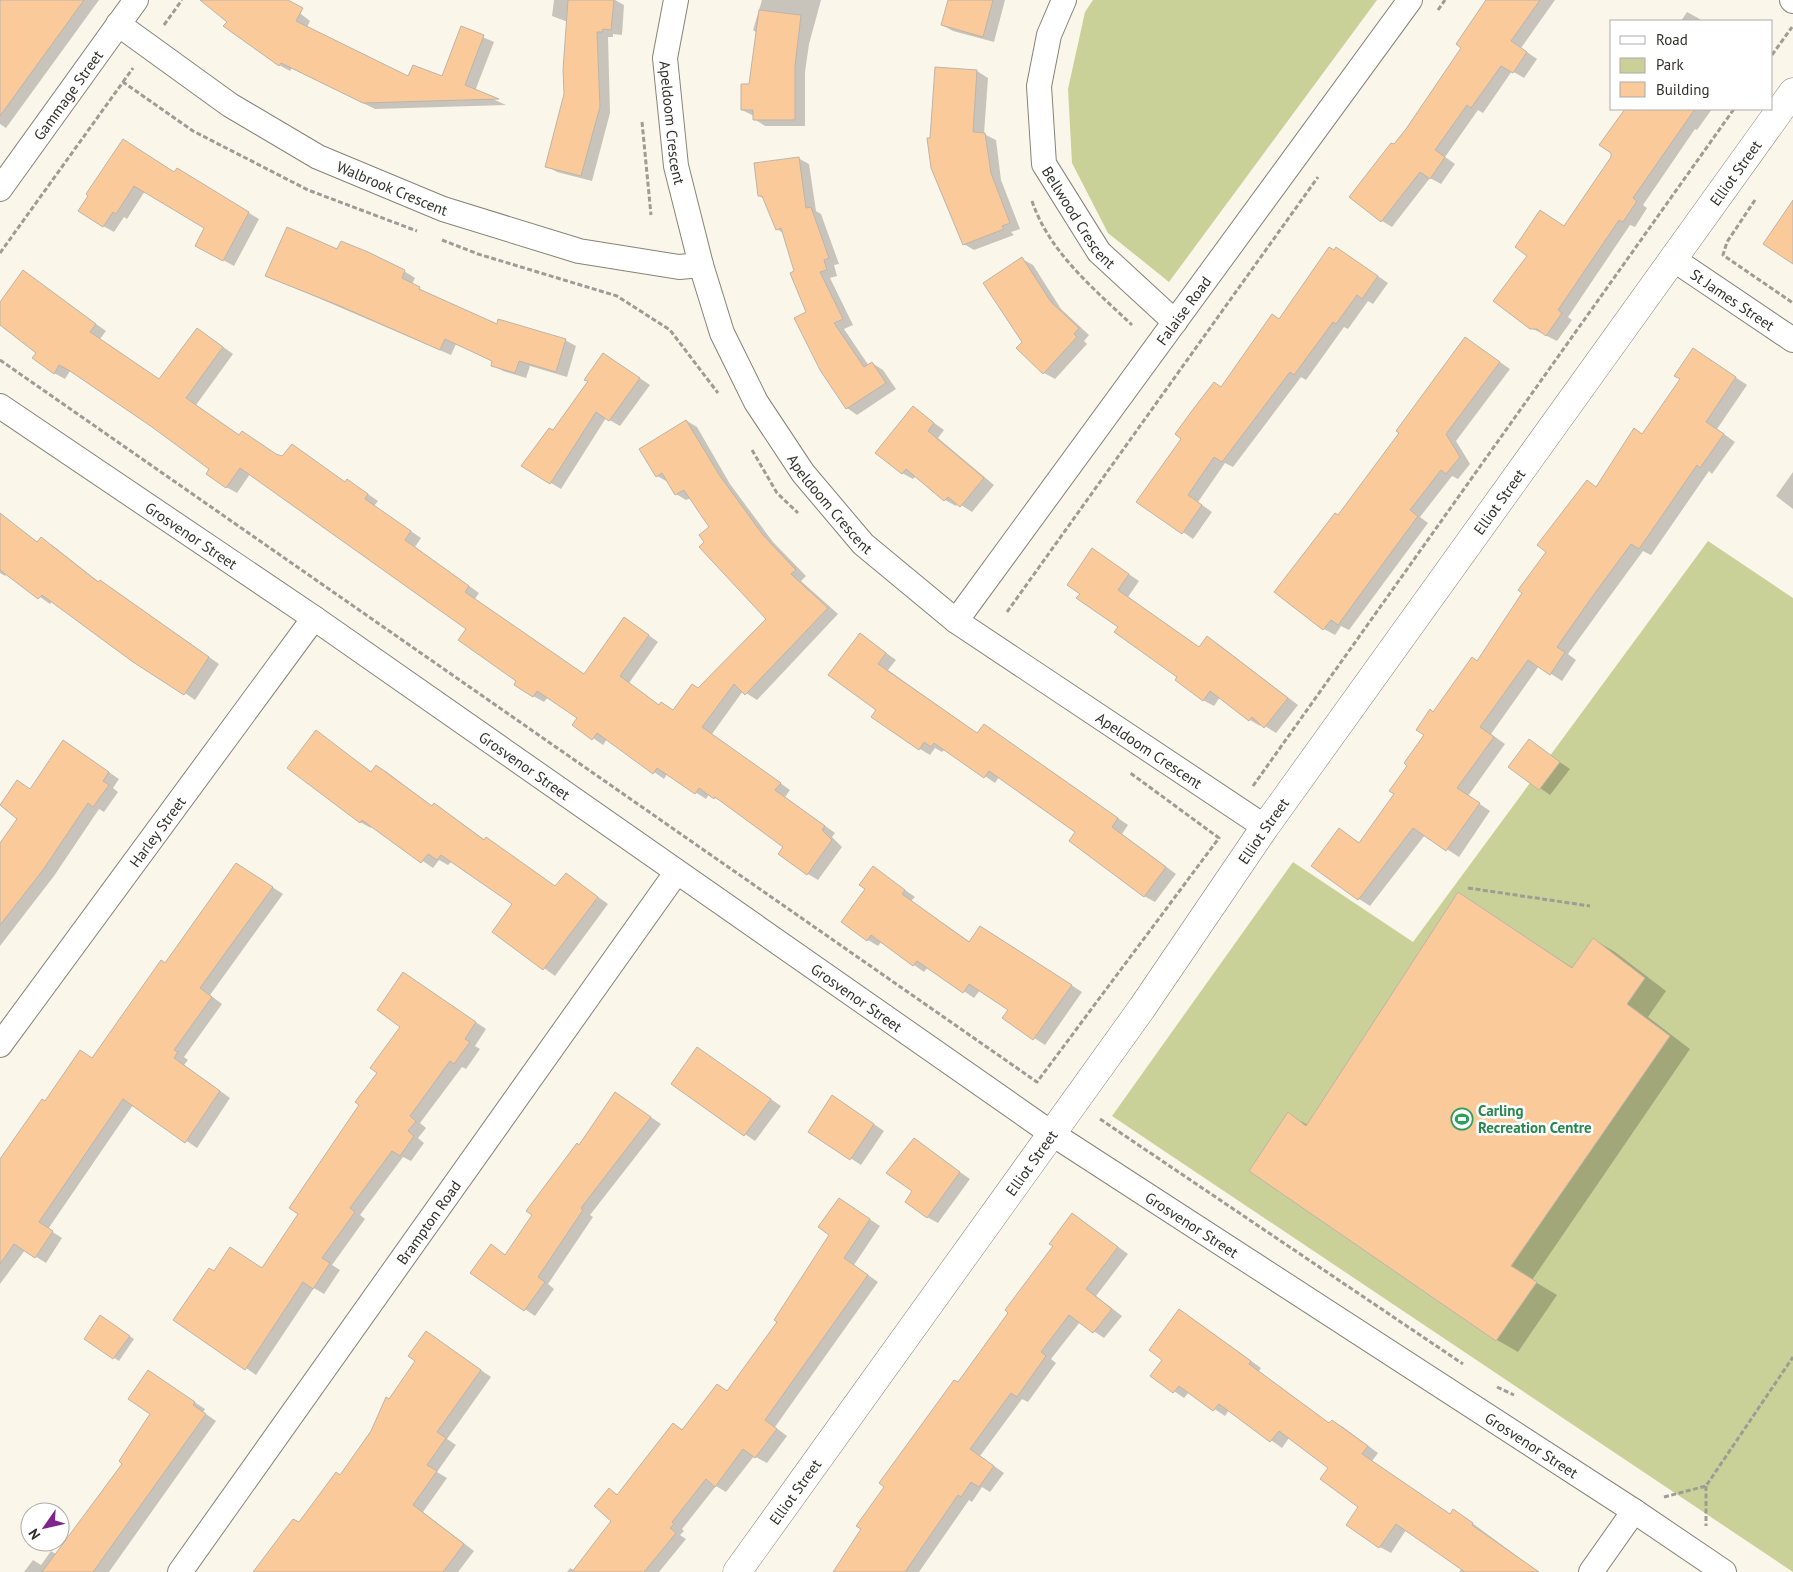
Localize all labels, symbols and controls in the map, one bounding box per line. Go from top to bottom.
legend [1610,20,1773,110]
text: Road [1656,30,1688,49]
street label: Gammage Street [29,46,107,144]
text: Park [1656,55,1684,74]
street label: Apeldoom Crescent [656,60,690,186]
text: Building [1656,80,1710,99]
street label: Elliot Street [1705,136,1765,209]
street label: Walbrook Crescent [334,156,450,219]
street label: Bellwood Crescent [1038,163,1120,272]
street label: St James Street [1687,264,1778,334]
street label: Falaise Road [1152,272,1215,348]
street label: Apeldoom Crescent [784,450,877,558]
street label: Elliot Street [1469,465,1529,538]
street label: Grosvenor Street [142,497,241,573]
street label: Apeldoom Crescent [1092,708,1206,792]
street label: Grosvenor Street [475,727,574,804]
street label: Harley Street [125,792,189,871]
street label: Elliot Street [1233,794,1293,867]
street label: Grosvenor Street [807,959,906,1036]
place label: Carling Recreation Centre [1478,1101,1592,1137]
sports icon: Carling Recreation Centre [1450,1107,1474,1131]
street label: Elliot Street [1001,1126,1061,1199]
street label: Brampton Road [392,1176,465,1268]
street label: Grosvenor Street [1142,1187,1242,1262]
street label: Grosvenor Street [1482,1408,1582,1482]
street label: Elliot Street [765,1455,825,1528]
north arrow [20,1502,70,1552]
text: N [24,1525,44,1543]

